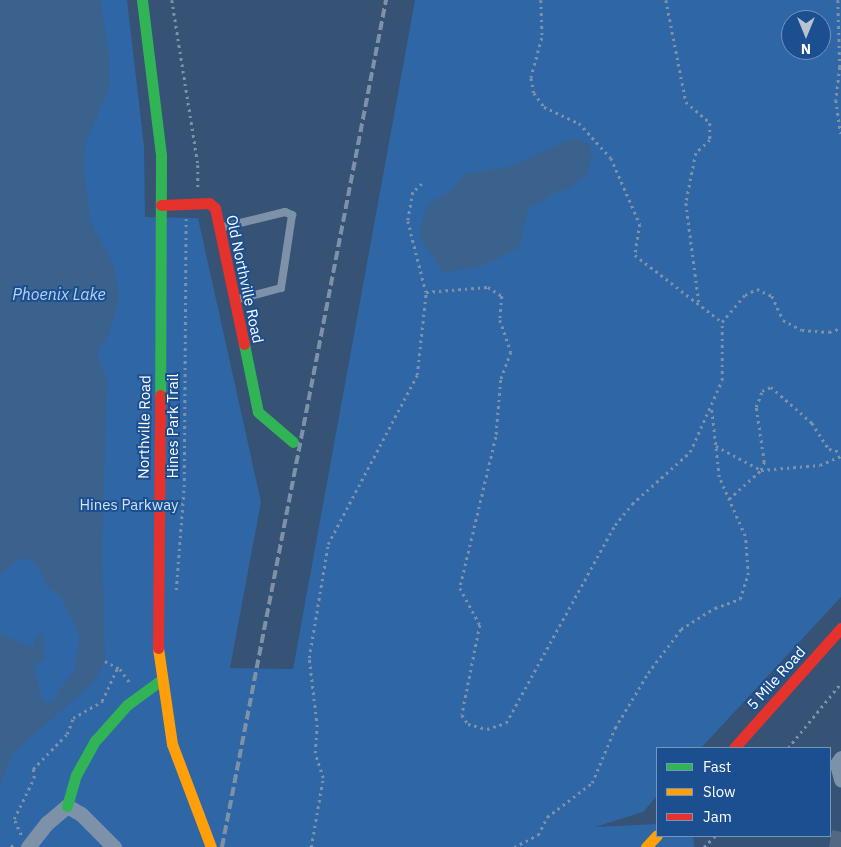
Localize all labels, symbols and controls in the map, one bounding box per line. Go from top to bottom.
north arrow [781,10,831,60]
text: N [801,40,811,58]
street label: Old Northville Road [223,213,267,345]
water label: Phoenix Lake [12,284,106,304]
street label: Hines Park Trail [164,373,182,479]
street label: Northville Road [134,375,154,479]
park label: Hines Parkway [79,496,179,514]
street label: 5 Mile Road [743,643,809,713]
legend [656,747,831,837]
text: Fast [703,757,731,776]
text: Slow [703,782,736,801]
text: Jam [703,807,732,826]

